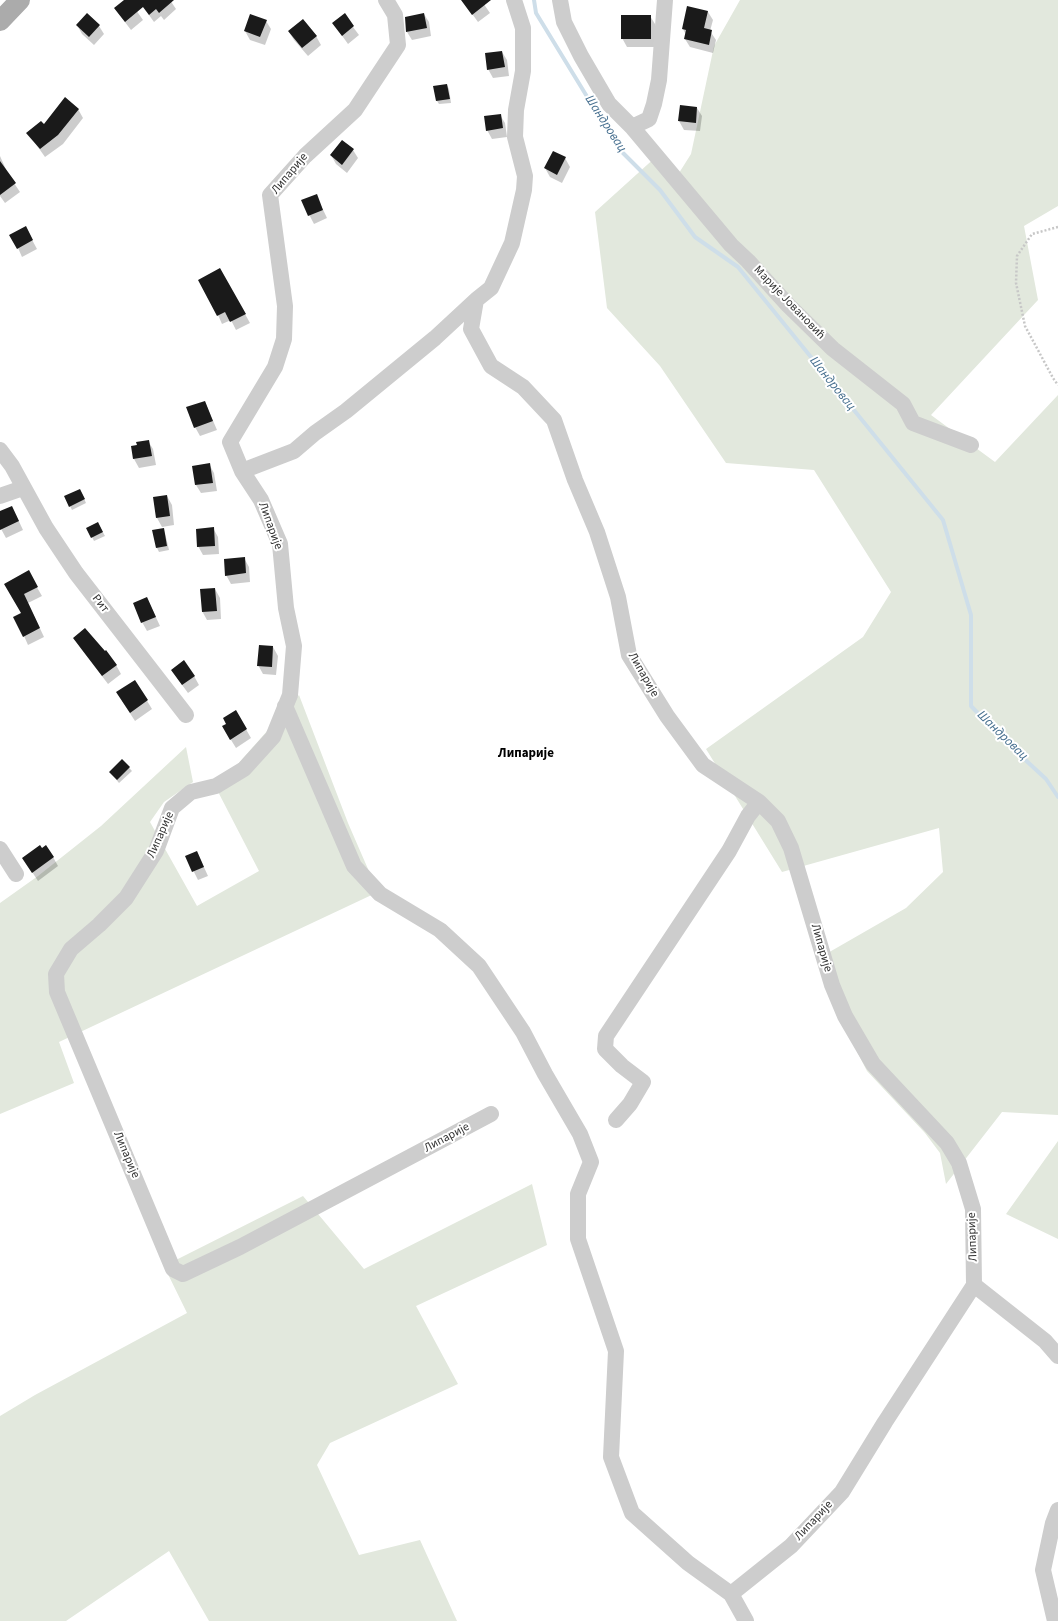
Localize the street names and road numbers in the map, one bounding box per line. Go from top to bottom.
street label: Липарије [269,150,311,198]
street label: Марије Јовановић [750,263,828,343]
street label: Липарије [255,500,285,552]
street label: Рит [88,592,112,616]
street label: Липарије [624,650,662,700]
street label: Липарије [144,810,178,860]
street label: Липарије [807,922,835,974]
street label: Липарије [422,1120,472,1156]
street label: Липарије [110,1129,142,1181]
street label: Липарије [965,1212,981,1262]
street label: Липарије [792,1498,836,1544]

